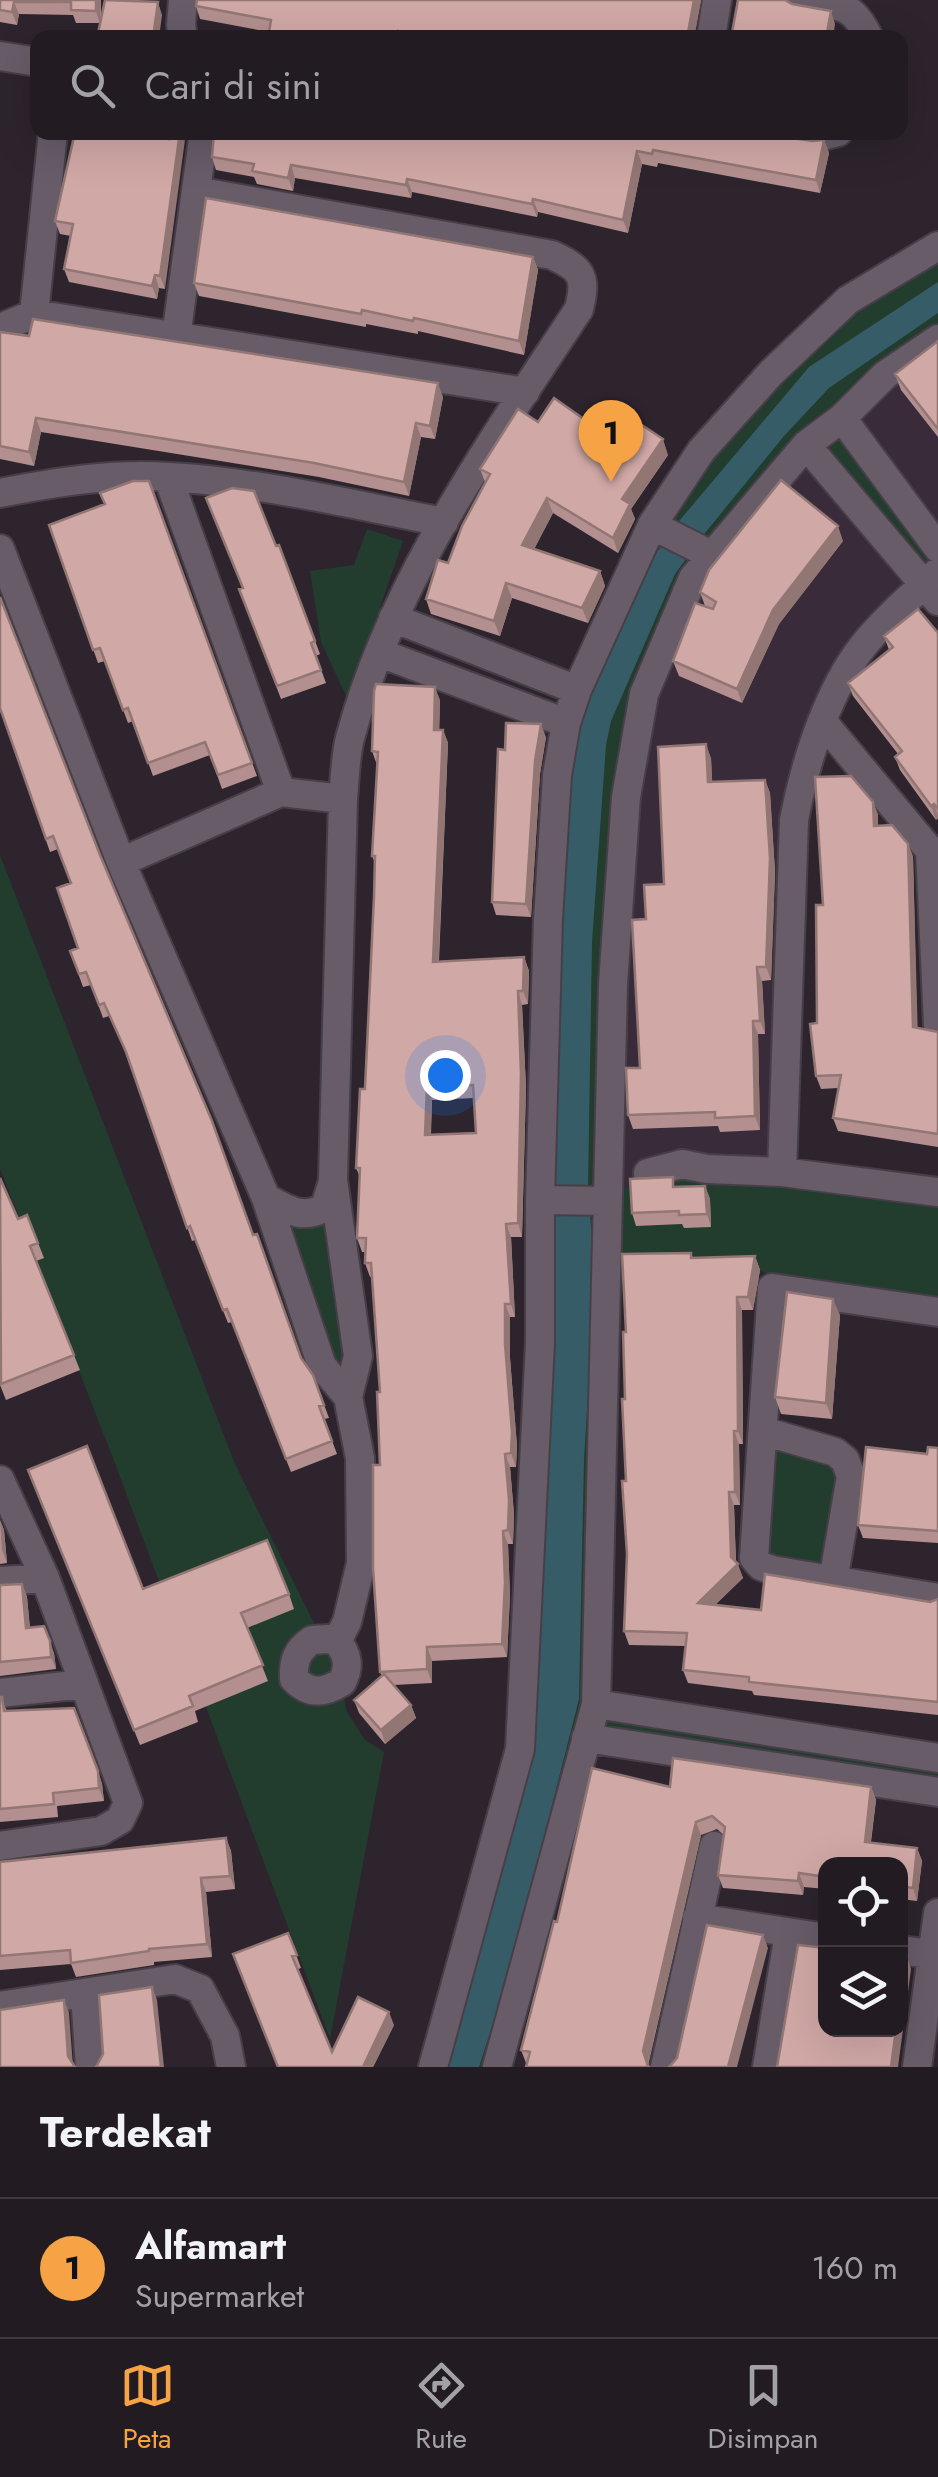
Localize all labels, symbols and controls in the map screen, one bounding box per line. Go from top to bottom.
search box [30,30,908,140]
icon: search [65,58,120,113]
text: Cari di sini [145,58,322,113]
pin: 1 [578,400,644,482]
your location [420,1050,471,1101]
map controls [818,1857,908,2037]
button: locate [818,1857,908,1947]
button: layers [818,1947,908,2037]
text: Terdekat [40,2102,211,2163]
text: Alfamart [135,2218,286,2273]
text: 1 [64,2245,81,2291]
text: 160 m [811,2245,898,2291]
text: Supermarket [135,2273,304,2319]
tab: Peta [120,2358,175,2459]
tab: Rute [414,2358,469,2459]
tab: Disimpan [708,2358,818,2459]

